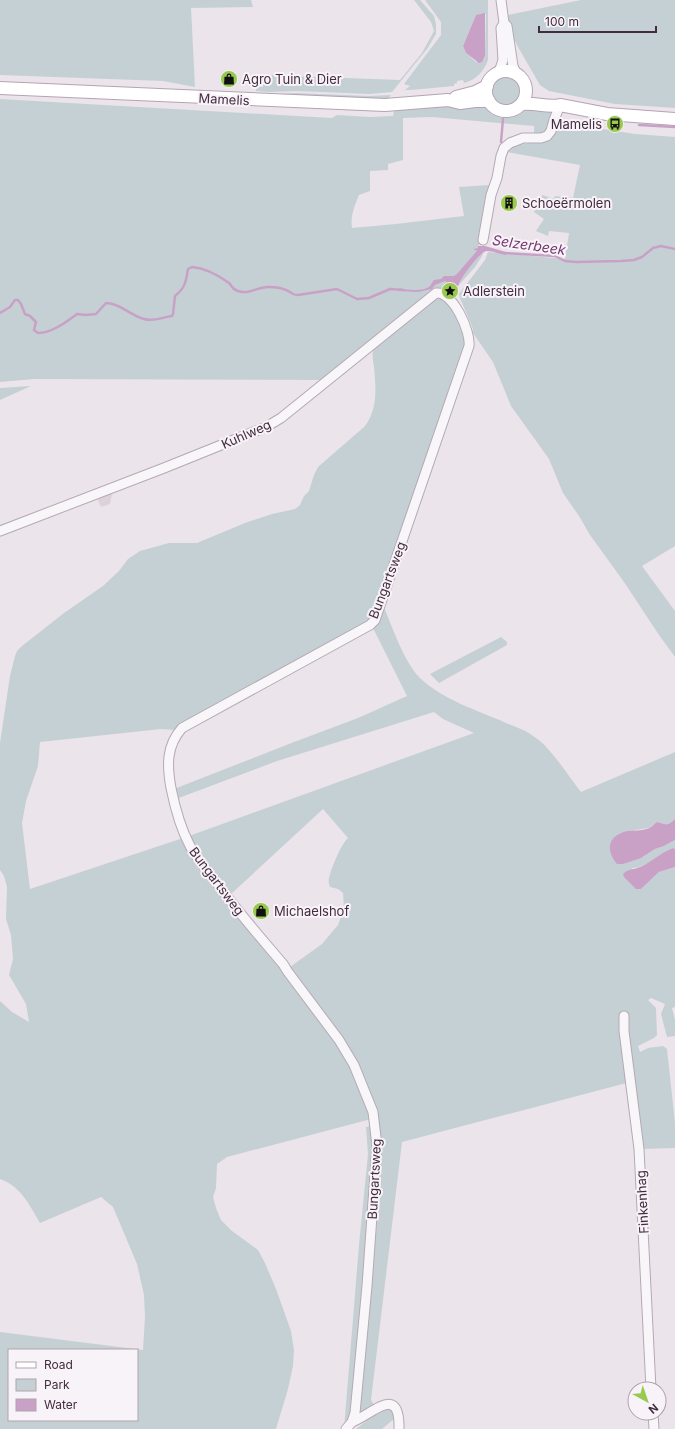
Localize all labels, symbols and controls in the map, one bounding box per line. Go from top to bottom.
scale bar [539,8,656,34]
text: 100 m [545,14,579,29]
shop icon: Agro Tuin & Dier [219,69,239,89]
place label: Agro Tuin & Dier [242,71,342,87]
street label: Mamelis [198,90,250,108]
bus stop icon: Mamelis [605,114,625,134]
place label: Mamelis [551,116,602,132]
building icon: Schoeërmolen [499,193,519,213]
place label: Schoeërmolen [522,195,611,211]
water label: Selzerbeek [491,231,567,258]
place icon: Adlerstein [440,281,460,301]
place label: Adlerstein [463,283,525,299]
street label: Kuhlweg [219,416,273,452]
street label: Bungartsweg [365,539,409,621]
street label: Bungartsweg [186,844,248,918]
shop icon: Michaelshof [251,901,271,921]
place label: Michaelshof [274,903,349,919]
street label: Bungartsweg [364,1138,384,1220]
street label: Finkenhag [632,1170,652,1234]
legend [8,1349,138,1421]
text: Road [44,1357,73,1372]
text: Park [44,1377,70,1392]
north arrow [627,1381,667,1421]
text: Water [44,1397,78,1412]
text: N [646,1401,661,1417]

